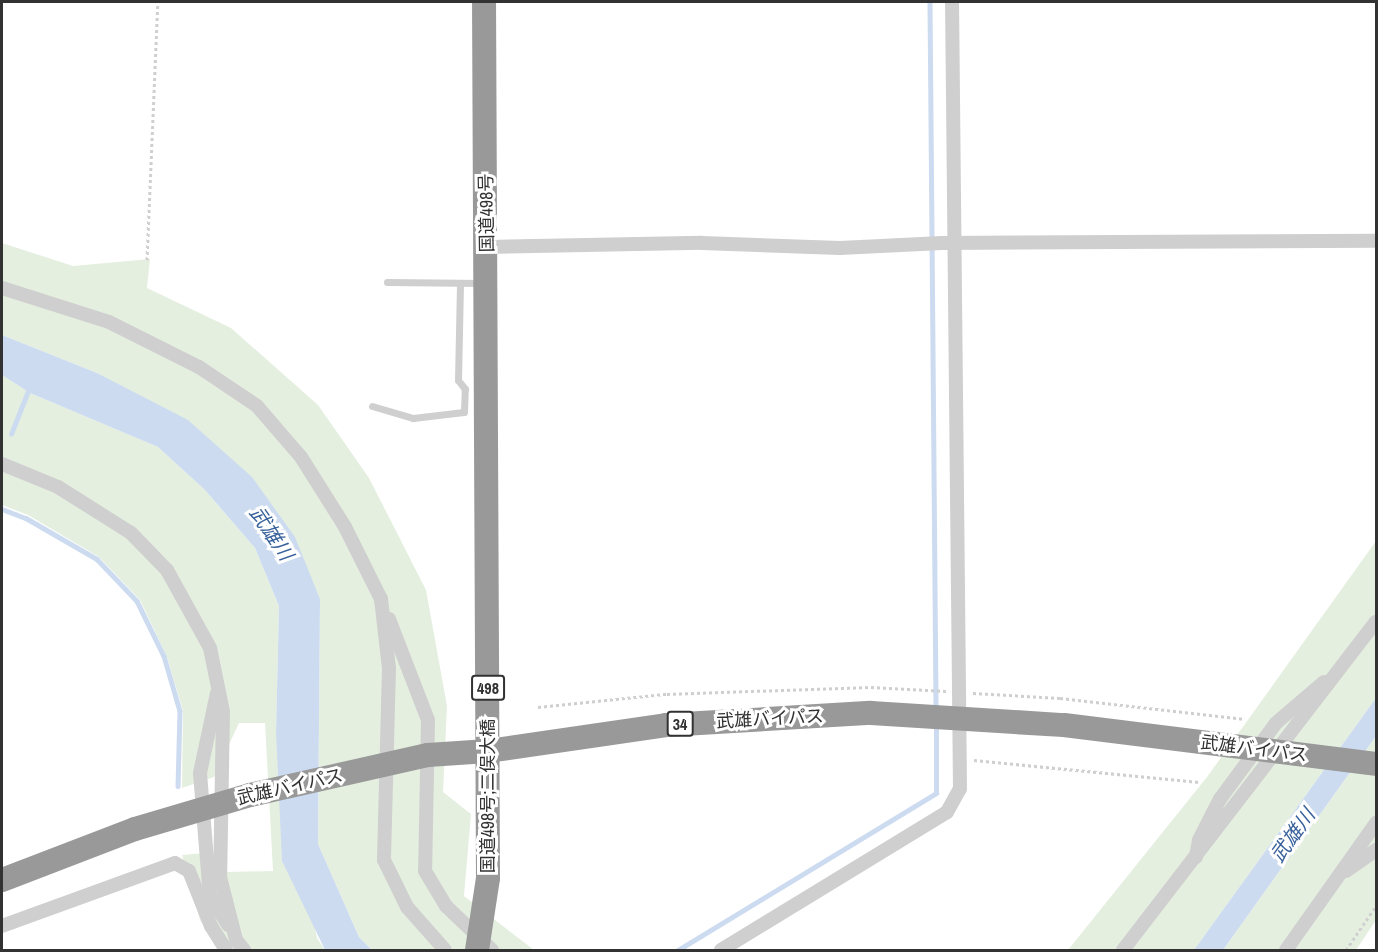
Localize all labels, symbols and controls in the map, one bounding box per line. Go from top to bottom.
street label: 国道498号 [476,174,498,252]
water label: 武雄川 [245,501,299,565]
road number: 498 [470,675,506,701]
street label: 武雄バイパス [716,705,824,733]
road number: 34 [666,711,694,737]
street label: 国道498号;二俣大橋 [477,719,499,873]
street label: 武雄バイパス [1199,732,1309,766]
street label: 武雄バイパス [235,764,345,810]
water label: 武雄川 [1265,804,1319,866]

